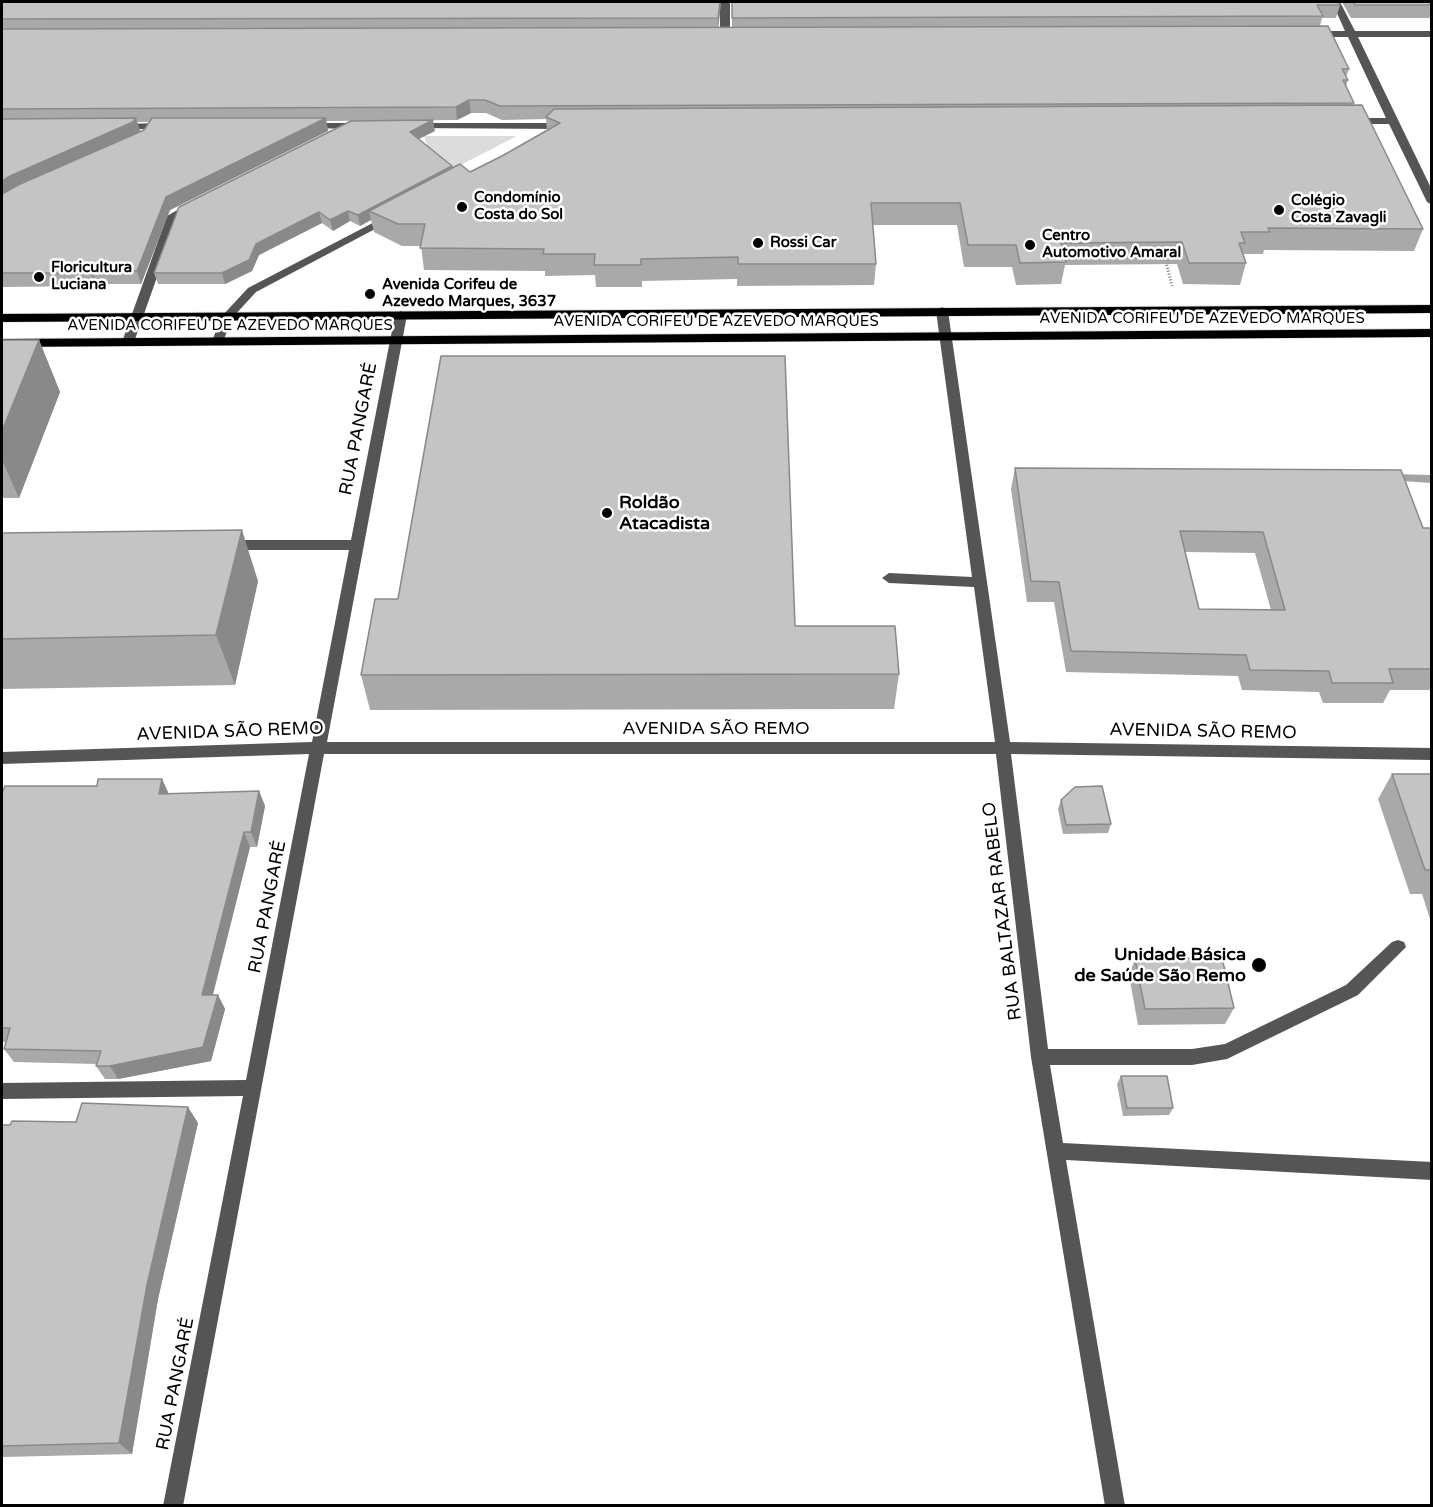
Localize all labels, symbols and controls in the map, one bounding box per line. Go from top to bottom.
place label: Condomínio Costa do Sol [474,189,563,224]
place label: Colégio Costa Zavagli [1291,192,1387,227]
marker: Condomínio Costa do Sol [455,200,469,214]
marker: Colégio Costa Zavagli [1272,203,1286,217]
place label: Centro Automotivo Amaral [1042,227,1181,262]
place label: Rossi Car [770,234,836,252]
marker: Rossi Car [751,236,765,250]
marker: Centro Automotivo Amaral [1023,238,1037,252]
place label: Floricultura Luciana [51,259,132,294]
marker: Floricultura Luciana [32,270,46,284]
place label: Avenida Corifeu de Azevedo Marques, 3637 [382,276,556,311]
marker: Avenida Corifeu de Azevedo Marques, 3637 [363,287,377,301]
street label: AVENIDA CORIFEU DE AZEVEDO MARQUES [1039,310,1365,328]
street label: AVENIDA CORIFEU DE AZEVEDO MARQUES [553,313,879,331]
street label: AVENIDA CORIFEU DE AZEVEDO MARQUES [67,317,393,335]
street label: RUA PANGARÉ [336,361,382,497]
place label: Roldão Atacadista [619,492,710,534]
marker: Roldão Atacadista [600,506,614,520]
street label: AVENIDA SÃO REMO [136,718,324,746]
street label: AVENIDA SÃO REMO [622,718,810,740]
street label: AVENIDA SÃO REMO [1109,720,1297,744]
street label: RUA BALTAZAR RABELO [979,800,1027,1022]
street label: RUA PANGARÉ [245,839,291,975]
place label: Unidade Básica de Saúde São Remo [1074,944,1246,986]
marker: Unidade Básica de Saúde São Remo [1250,956,1268,974]
street label: RUA PANGARÉ [153,1316,199,1452]

